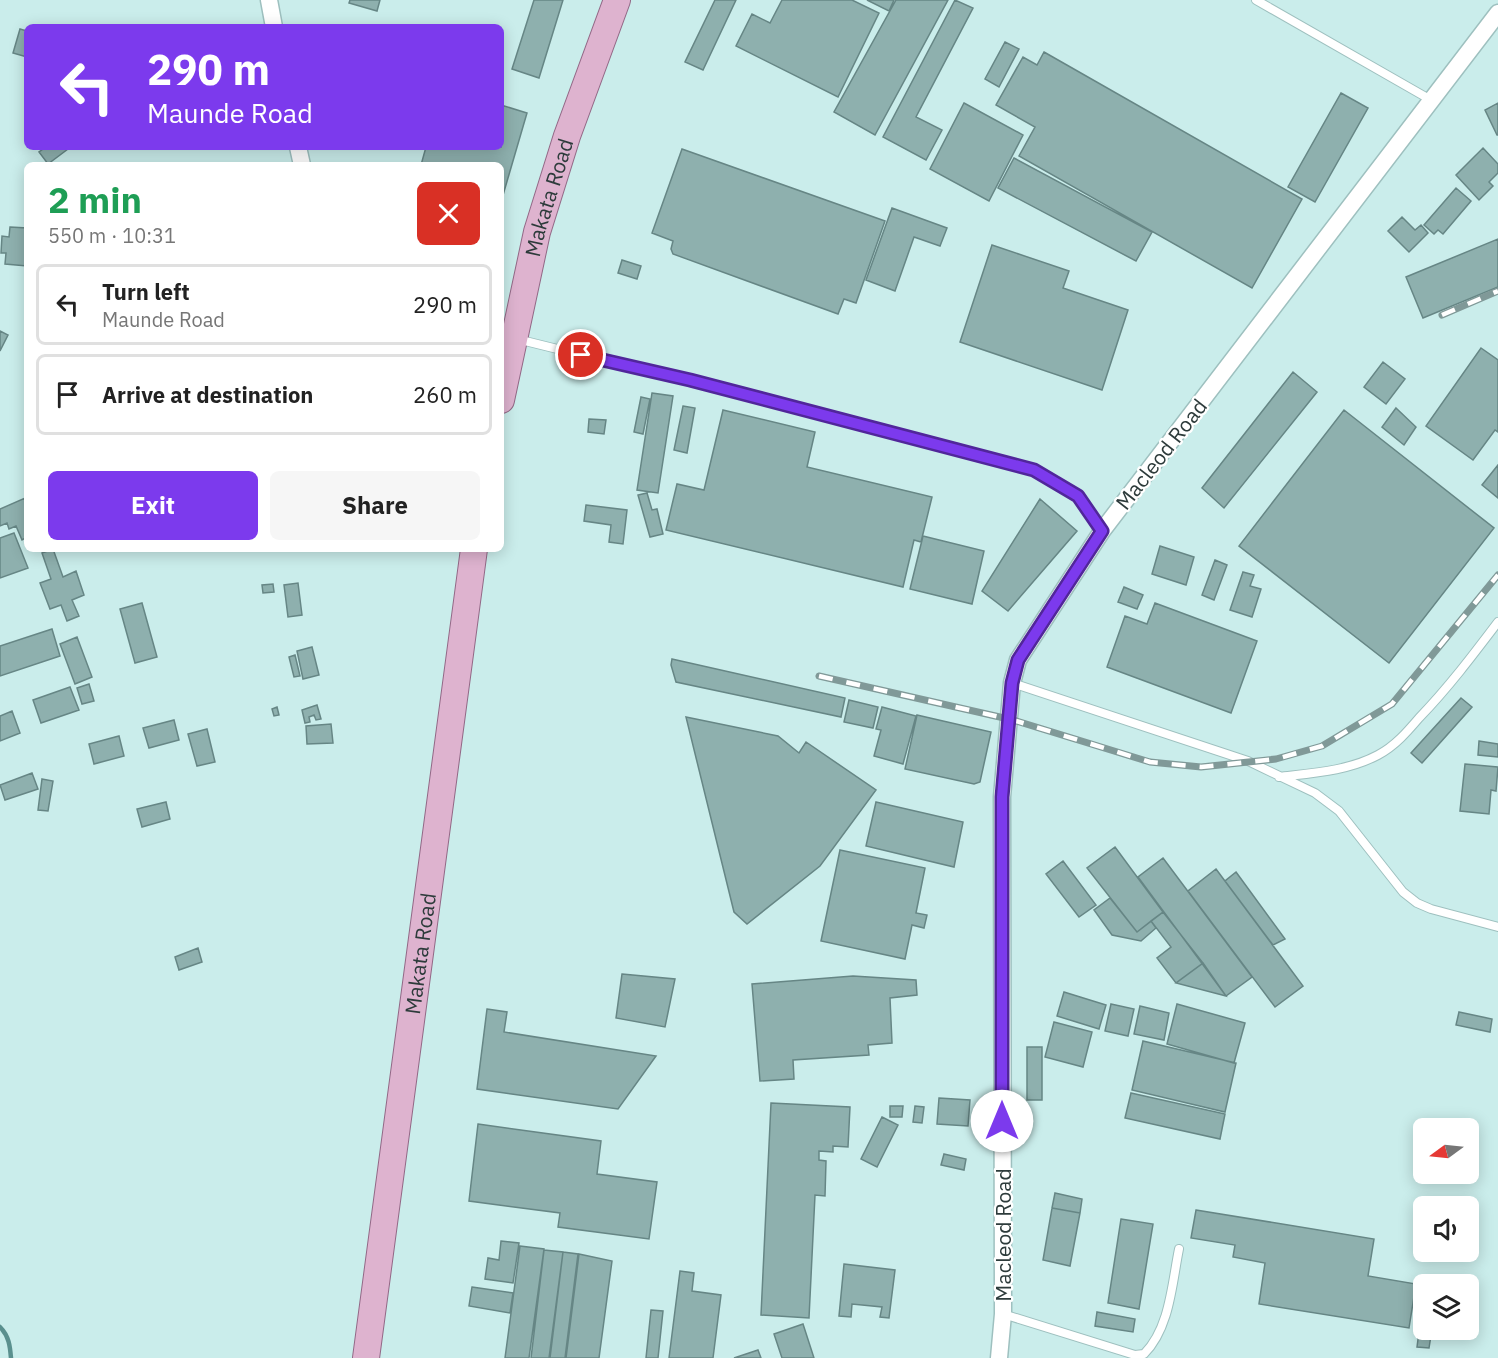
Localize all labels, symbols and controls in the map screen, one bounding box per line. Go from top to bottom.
text: 290 m [147,42,270,97]
icon: left [48,48,126,126]
text: Maunde Road [147,95,313,130]
street label: Makata Road [518,135,579,259]
text: 2 min [48,176,142,223]
button: close [417,182,480,245]
text: 550 m · 10:31 [48,222,176,249]
text: Turn left [102,277,190,306]
icon: left [51,288,84,321]
text: 290 m [413,290,477,319]
text: Maunde Road [102,306,225,333]
pin [555,329,606,380]
icon: arrive [564,338,597,371]
icon: arrive [51,378,84,411]
text: Arrive at destination [102,380,313,409]
text: 260 m [413,380,477,409]
street label: Macleod Road [1109,393,1213,515]
button: Exit [48,471,258,540]
button: Share [270,471,480,540]
street label: Makata Road [398,891,442,1016]
position arrow [970,1089,1034,1153]
north arrow [1413,1118,1479,1184]
map controls [1413,1118,1479,1340]
street label: Macleod Road [989,1168,1017,1302]
button: sound [1413,1196,1479,1262]
button: layers [1413,1274,1479,1340]

